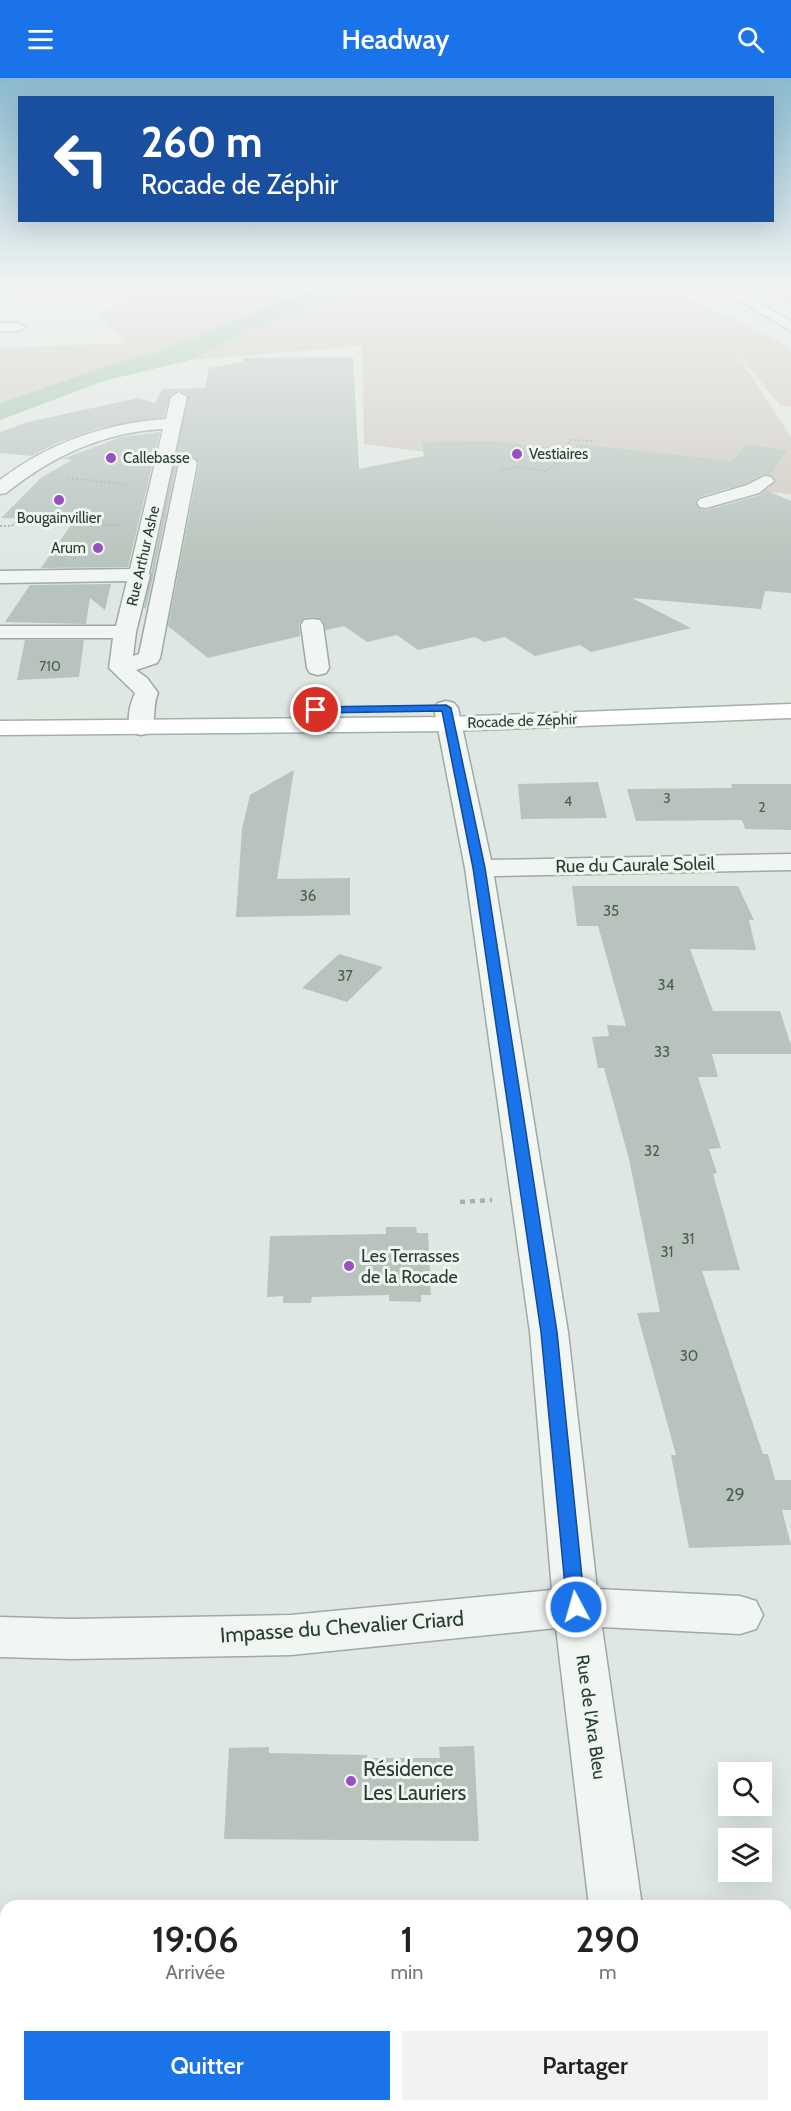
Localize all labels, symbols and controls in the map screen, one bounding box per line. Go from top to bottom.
icon: menu [24,23,57,56]
text: Headway [342,23,449,56]
icon: search [734,23,767,56]
text: 260 m [141,116,262,168]
icon: left [42,120,120,198]
text: Rocade de Zéphir [141,168,338,201]
place label: Vestiaires [529,445,588,463]
marker: Vestiaires [510,447,524,461]
place label: Callebasse [123,449,190,467]
marker: Callebasse [104,451,118,465]
marker: Bougainvillier [52,493,66,507]
street label: Rue Arthur Ashe [123,504,163,608]
place label: Bougainvillier [17,509,101,527]
place label: Arum [51,539,86,557]
marker: Arum [91,541,105,555]
house number: 710 [39,657,61,675]
pin [290,684,341,735]
icon: arrive [299,693,332,726]
street label: Rocade de Zéphir [467,710,577,732]
house number: 3 [663,789,671,807]
house number: 4 [564,792,572,810]
house number: 2 [758,798,766,816]
street label: Rue du Caurale Soleil [555,853,716,877]
house number: 36 [300,887,316,905]
house number: 35 [603,902,619,920]
house number: 37 [337,967,353,985]
house number: 34 [658,976,675,994]
house number: 33 [654,1043,670,1061]
house number: 32 [644,1142,660,1160]
house number: 31 [681,1230,695,1248]
house number: 31 [660,1243,674,1261]
place label: Les Terrasses de la Rocade [361,1245,459,1288]
marker: Les Terrasses de la Rocade [342,1259,356,1273]
house number: 30 [680,1347,698,1365]
house number: 29 [725,1484,745,1506]
position arrow [544,1575,608,1639]
street label: Impasse du Chevalier Criard [219,1606,465,1647]
street label: Rue de l'Ara Bleu [571,1653,611,1781]
place label: Résidence Les Lauriers [363,1756,467,1805]
map controls [718,1762,772,1882]
button: search [718,1762,772,1816]
marker: Résidence Les Lauriers [344,1774,358,1788]
button: layers [718,1828,772,1882]
text: 19:06 [152,1917,238,1961]
text: 1 [401,1917,413,1961]
text: 290 [575,1917,640,1961]
text: Arrivée [166,1960,225,1984]
text: min [390,1960,423,1984]
text: m [599,1960,616,1984]
button: Quitter [24,2031,390,2100]
button: Partager [402,2031,768,2100]

